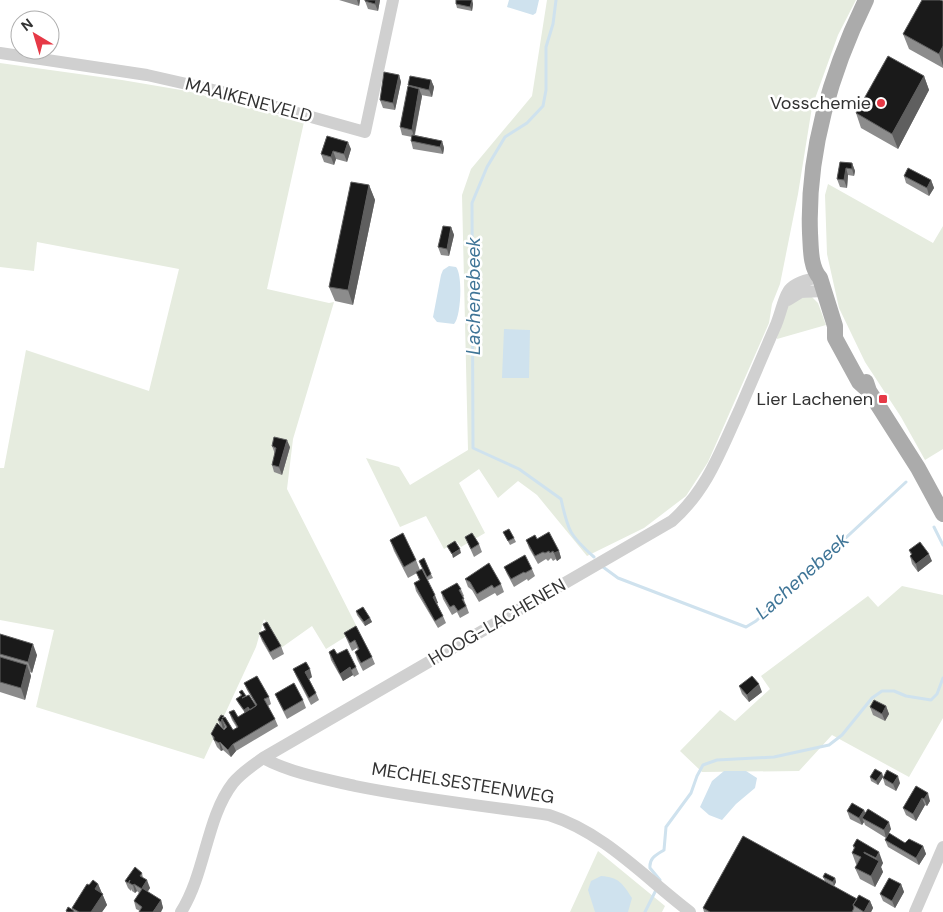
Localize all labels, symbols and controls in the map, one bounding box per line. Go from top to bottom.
north arrow [10,10,60,60]
text: N [17,15,37,35]
street label: MAAIKENEVELD [183,72,315,128]
place label: Vosschemie [770,91,871,115]
marker: Vosschemie [875,97,887,109]
water label: Lachenebeek [461,237,486,355]
place label: Lier Lachenen [756,387,873,411]
marker: Lier Lachenen [877,393,889,405]
water label: Lachenebeek [750,527,854,625]
street label: HOOG-LACHENEN [424,573,570,671]
street label: MECHELSESTEENWEG [370,757,556,809]

